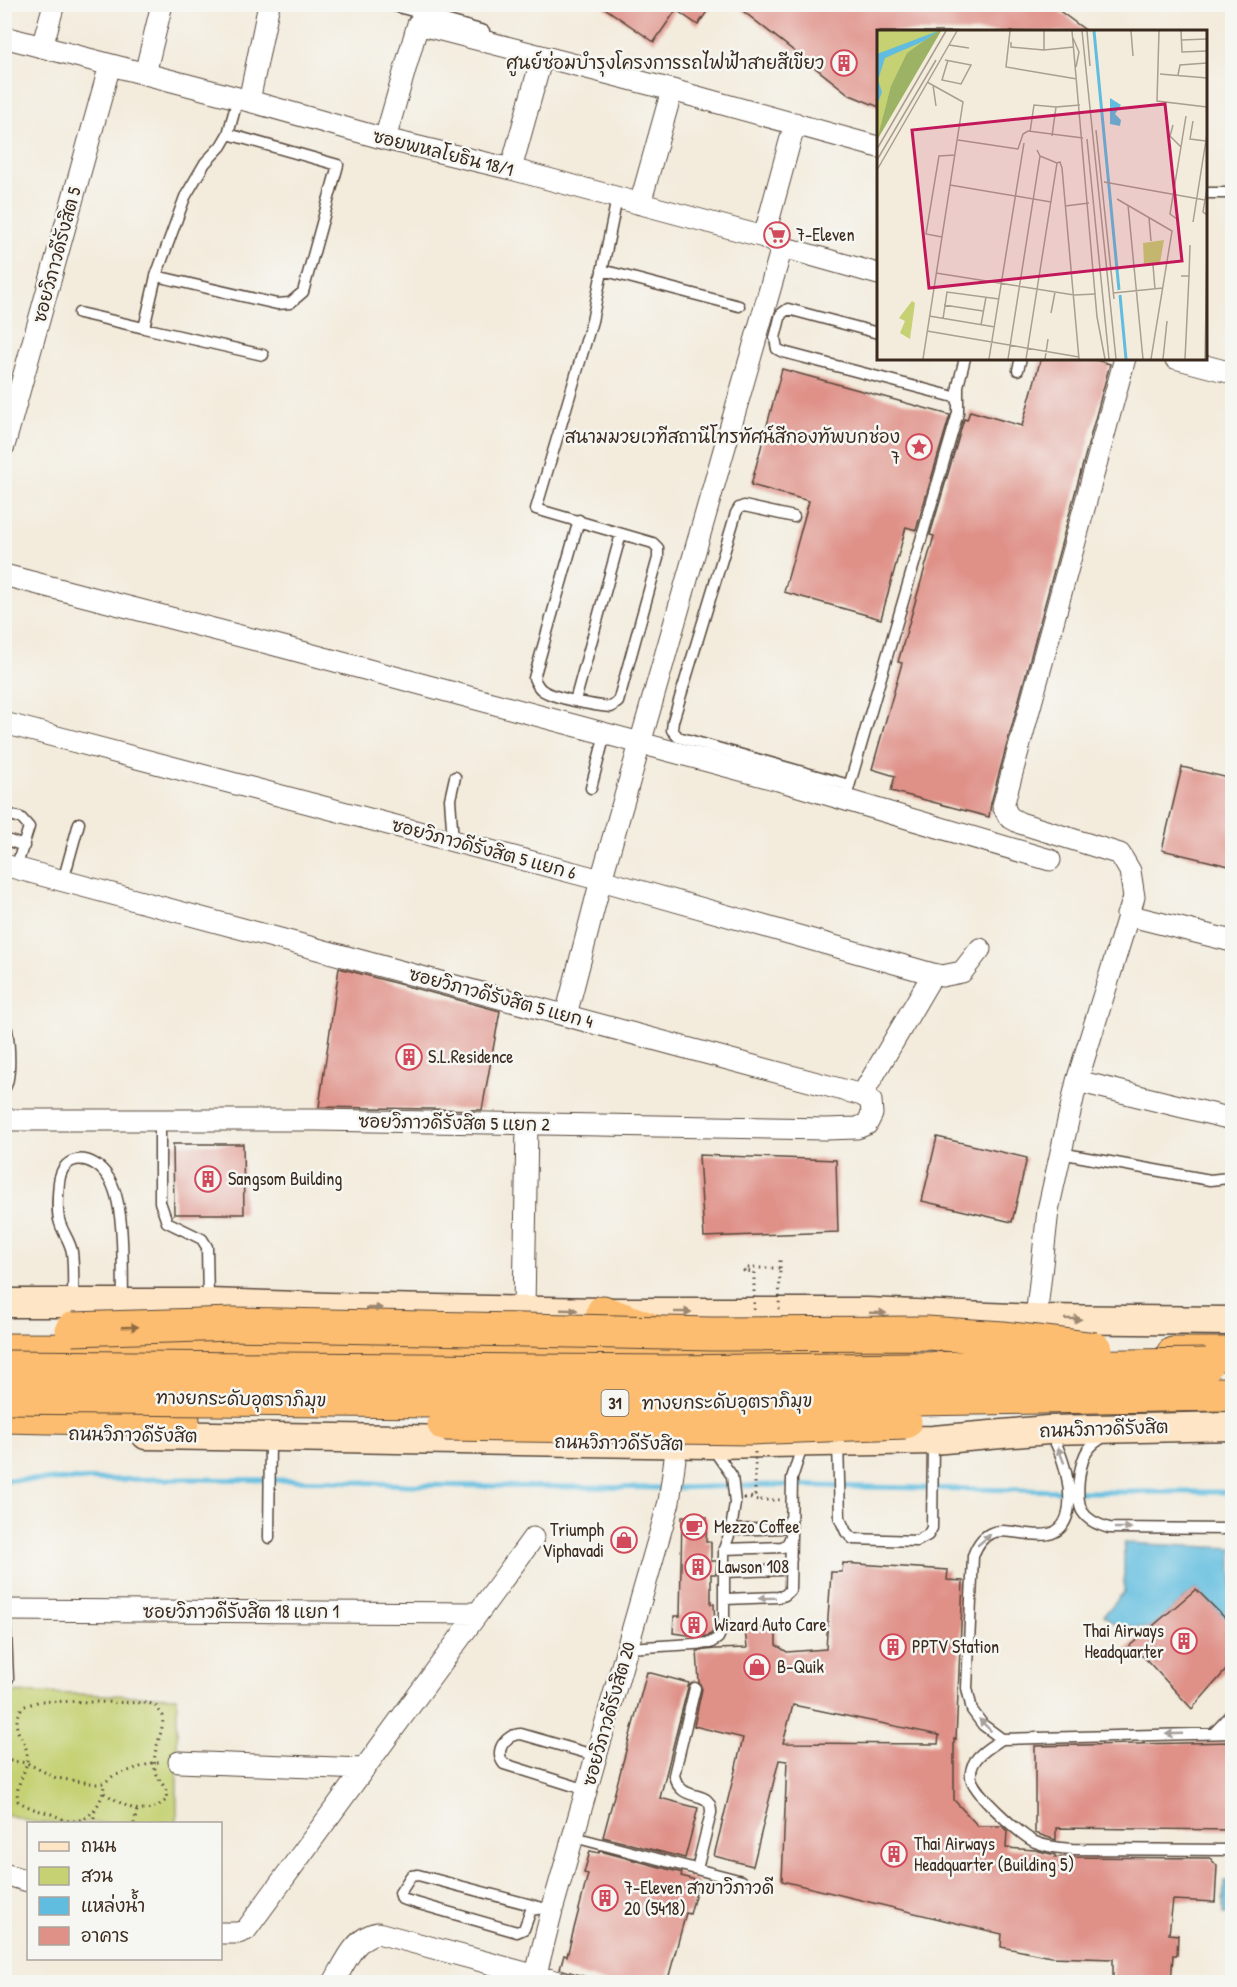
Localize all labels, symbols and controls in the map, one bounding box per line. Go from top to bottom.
inset map [877,30,1207,360]
building icon: ศูนย์ซ่อมบำรุงโครงการรถไฟฟ้าสายสีเขียว [829,48,859,78]
place label: ศูนย์ซ่อมบำรุงโครงการรถไฟฟ้าสายสีเขียว [506,50,824,77]
street label: ซอยพหลโยธิน 18/1 [370,123,516,182]
street label: ซอยวิภาวดีรังสิต 5 [26,184,87,326]
supermarket icon: 7-Eleven [762,220,792,250]
place label: 7-Eleven [796,222,855,247]
place label: สนามมวยเวทีสถานีโทรทัศน์สีกองทัพบกช่อง 7 [565,424,900,470]
place icon: สนามมวยเวทีสถานีโทรทัศน์สีกองทัพบกช่อง 7 [904,432,934,462]
street label: ซอยวิภาวดีรังสิต 5 แยก 6 [389,812,579,885]
street label: ซอยวิภาวดีรังสิต 5 แยก 4 [406,961,596,1034]
building icon: S.L.Residence [394,1042,424,1072]
place label: S.L.Residence [428,1044,513,1069]
street label: ซอยวิภาวดีรังสิต 5 แยก 2 [358,1108,551,1137]
building icon: Sangsom Building [193,1164,223,1194]
place label: Sangsom Building [228,1166,342,1191]
one-way arrow [364,1303,383,1313]
one-way arrow [559,1306,578,1315]
one-way arrow [673,1307,692,1317]
one-way arrow [868,1308,887,1317]
one-way arrow [1063,1314,1082,1324]
one-way arrow [121,1322,140,1332]
street label: ทางยกระดับอุตราภิมุข [155,1385,327,1414]
street label: ทางยกระดับอุตราภิมุข [641,1388,813,1417]
road number: 31 [602,1390,628,1416]
street label: ถนนวิภาวดีรังสิต [1039,1414,1169,1443]
street label: ถนนวิภาวดีรังสิต [68,1421,198,1448]
street label: ถนนวิภาวดีรังสิต [554,1429,684,1456]
one-way arrow [1056,1446,1066,1464]
cafe icon: Mezzo Coffee [679,1512,709,1542]
place label: Mezzo Coffee [714,1514,800,1539]
place label: Triumph Viphavadi [542,1517,604,1563]
one-way arrow [1114,1524,1133,1533]
shop icon: Triumph Viphavadi [609,1525,639,1555]
one-way arrow [976,1533,992,1546]
building icon: Lawson 108 [683,1552,713,1582]
place label: Lawson 108 [718,1554,789,1579]
one-way arrow [758,1593,777,1602]
street label: ซอยวิภาวดีรังสิต 18 แยก 1 [143,1599,339,1624]
building icon: Wizard Auto Care [679,1610,709,1640]
place label: Wizard Auto Care [714,1612,827,1637]
place label: Thai Airways Headquarter [1083,1618,1164,1664]
building icon: Thai Airways Headquarter [1169,1626,1199,1656]
building icon: PPTV Station [878,1632,908,1662]
place label: PPTV Station [912,1634,999,1659]
street label: ซอยวิภาวดีรังสิต 20 [576,1639,641,1789]
shop icon: B-Quik [742,1652,772,1682]
place label: B-Quik [777,1654,824,1679]
one-way arrow [978,1718,992,1732]
one-way arrow [1165,1729,1184,1739]
legend [27,1822,222,1960]
place label: Thai Airways Headquarter (Building 5) [914,1831,1074,1877]
text: ถนน [81,1833,116,1858]
building icon: Thai Airways Headquarter (Building 5) [879,1839,909,1869]
text: สวน [81,1863,113,1888]
place label: 7-Eleven สาขาวิภาวดี 20 (5418) [624,1875,774,1921]
building icon: 7-Eleven สาขาวิภาวดี 20 (5418) [590,1883,620,1913]
text: แหล่งน้ำ [81,1889,145,1918]
text: อาคาร [81,1923,129,1948]

